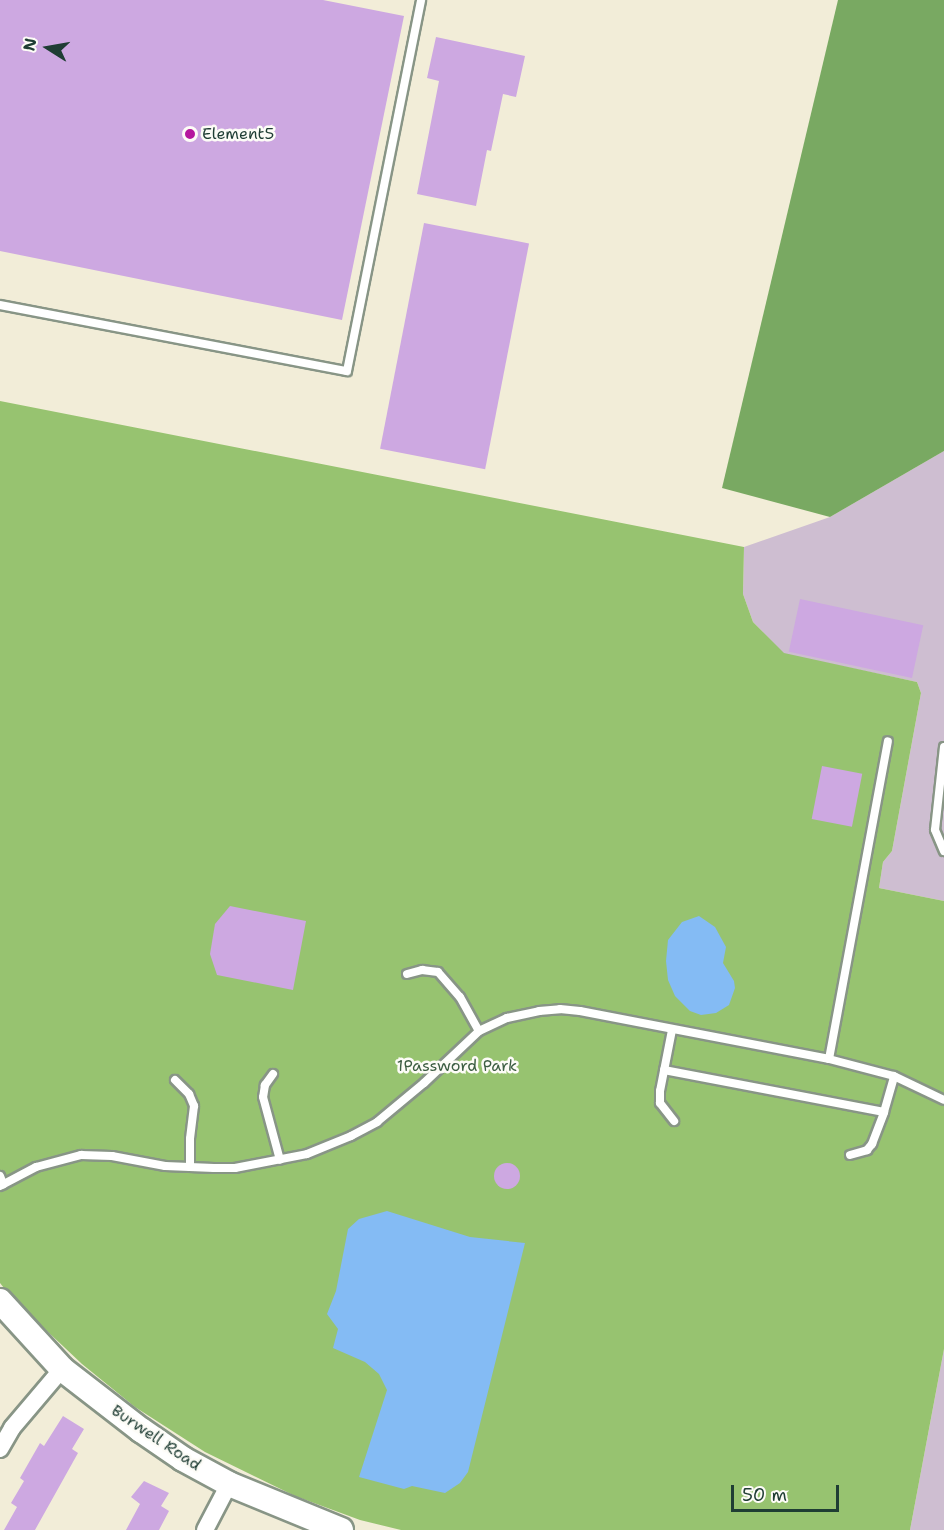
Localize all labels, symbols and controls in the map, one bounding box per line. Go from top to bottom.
north arrow [18,18,78,78]
text: N [18,36,41,53]
place label: Element5 [202,124,274,144]
marker: Element5 [183,127,197,141]
park label: 1Password Park [397,1056,517,1076]
street label: Burwell Road [108,1401,204,1475]
scale bar [734,1473,842,1511]
text: 50 m [742,1483,787,1507]

